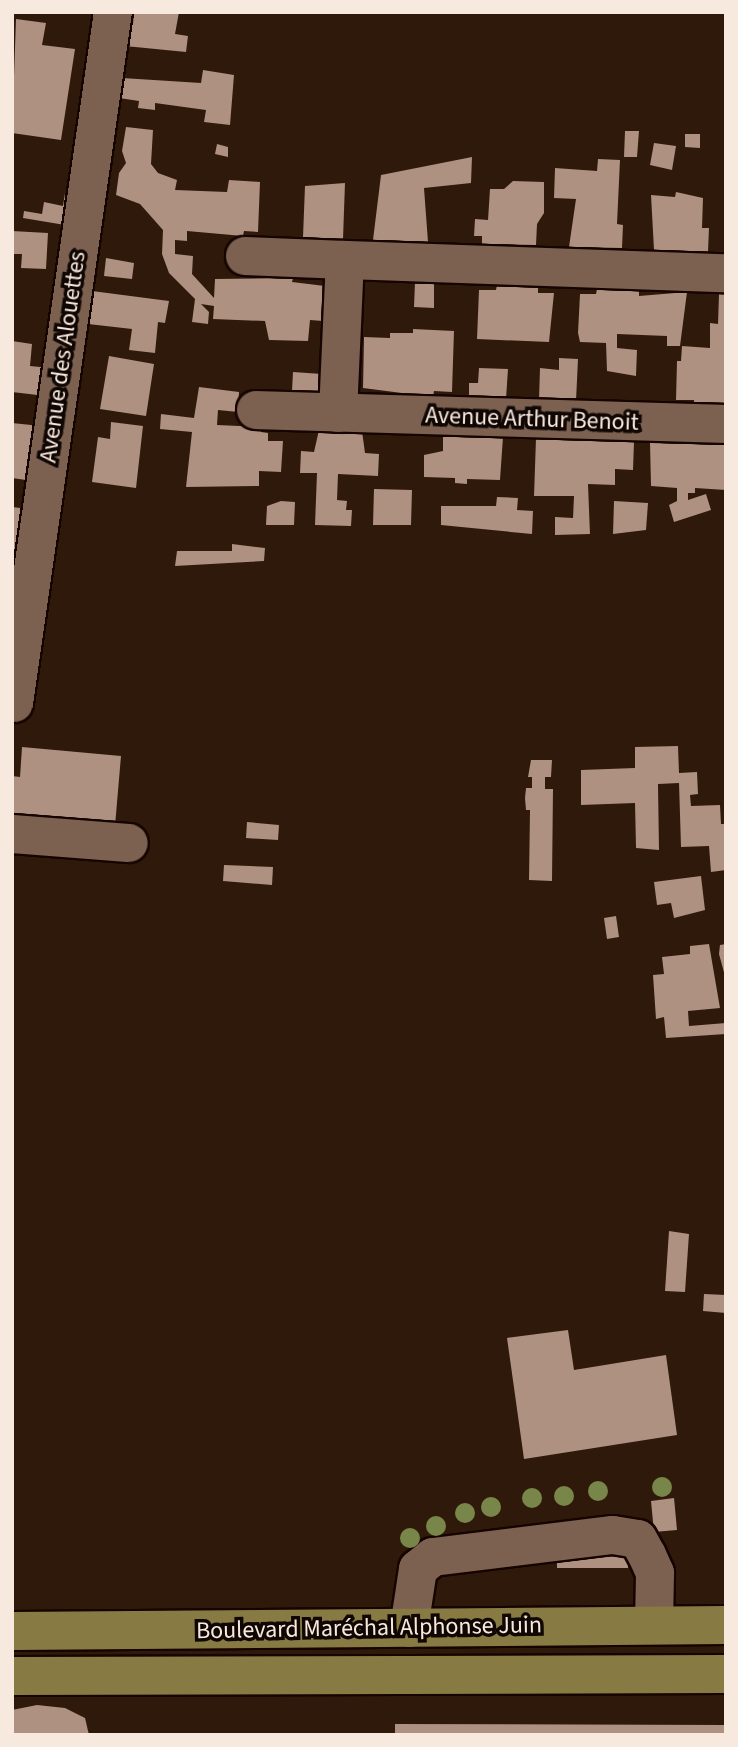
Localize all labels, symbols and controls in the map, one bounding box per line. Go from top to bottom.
street label: Avenue des Alouettes [34,249,92,465]
street label: Avenue Arthur Benoit [425,401,639,437]
street label: Boulevard Maréchal Alphonse Juin [196,1611,542,1645]

